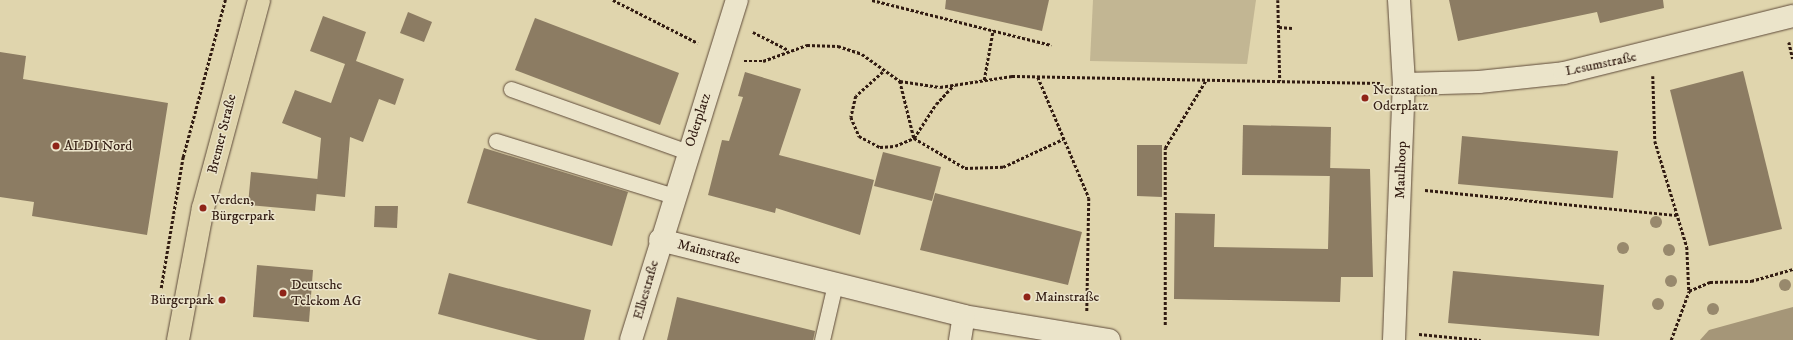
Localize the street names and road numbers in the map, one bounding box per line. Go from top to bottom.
street label: Lesumstraße [1564,48,1638,80]
street label: Oderplatz [681,91,715,149]
street label: Bremer Straße [204,92,240,176]
street label: Maulhoop [1392,141,1410,199]
street label: Mainstraße [676,236,742,268]
street label: Elbestraße [630,258,662,322]

